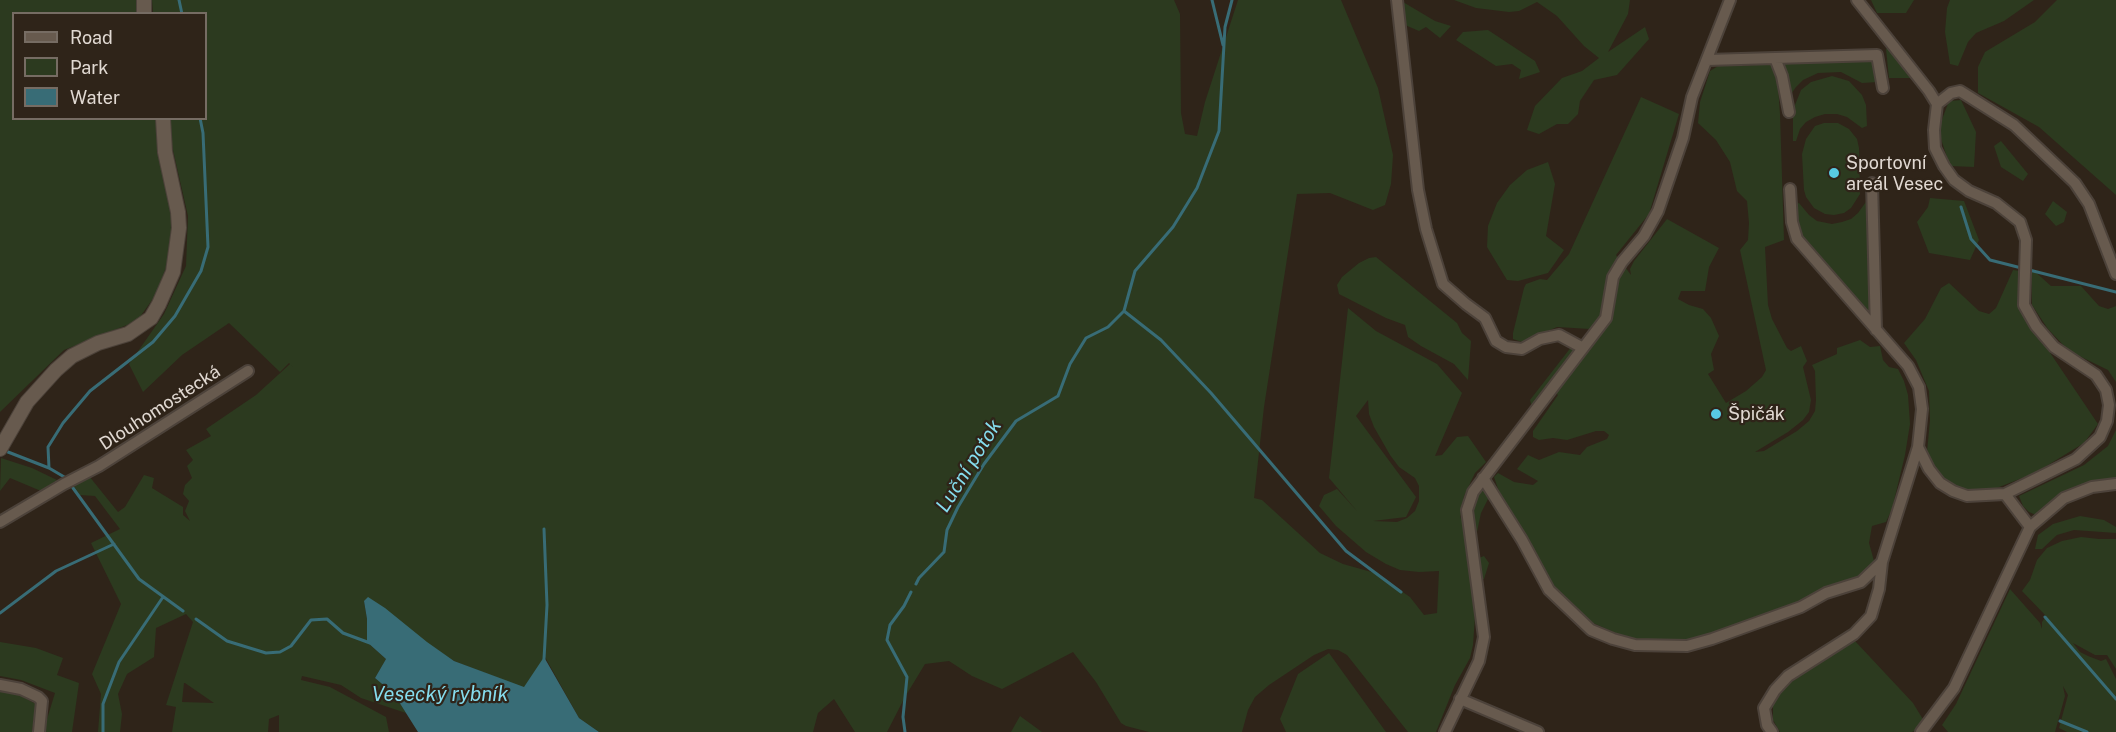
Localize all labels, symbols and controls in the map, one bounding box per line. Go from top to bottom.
legend [12,12,207,120]
text: Road [70,27,113,48]
text: Park [70,57,108,78]
text: Water [70,87,120,108]
place label: Sportovní areál Vesec [1846,152,1943,195]
marker: Sportovní areál Vesec [1827,166,1841,180]
street label: Dlouhomostecká [95,361,225,455]
place label: Špičák [1728,403,1785,425]
marker: Špičák [1709,407,1723,421]
water label: Luční potok [931,415,1007,517]
water label: Vesecký rybník [372,683,508,707]

